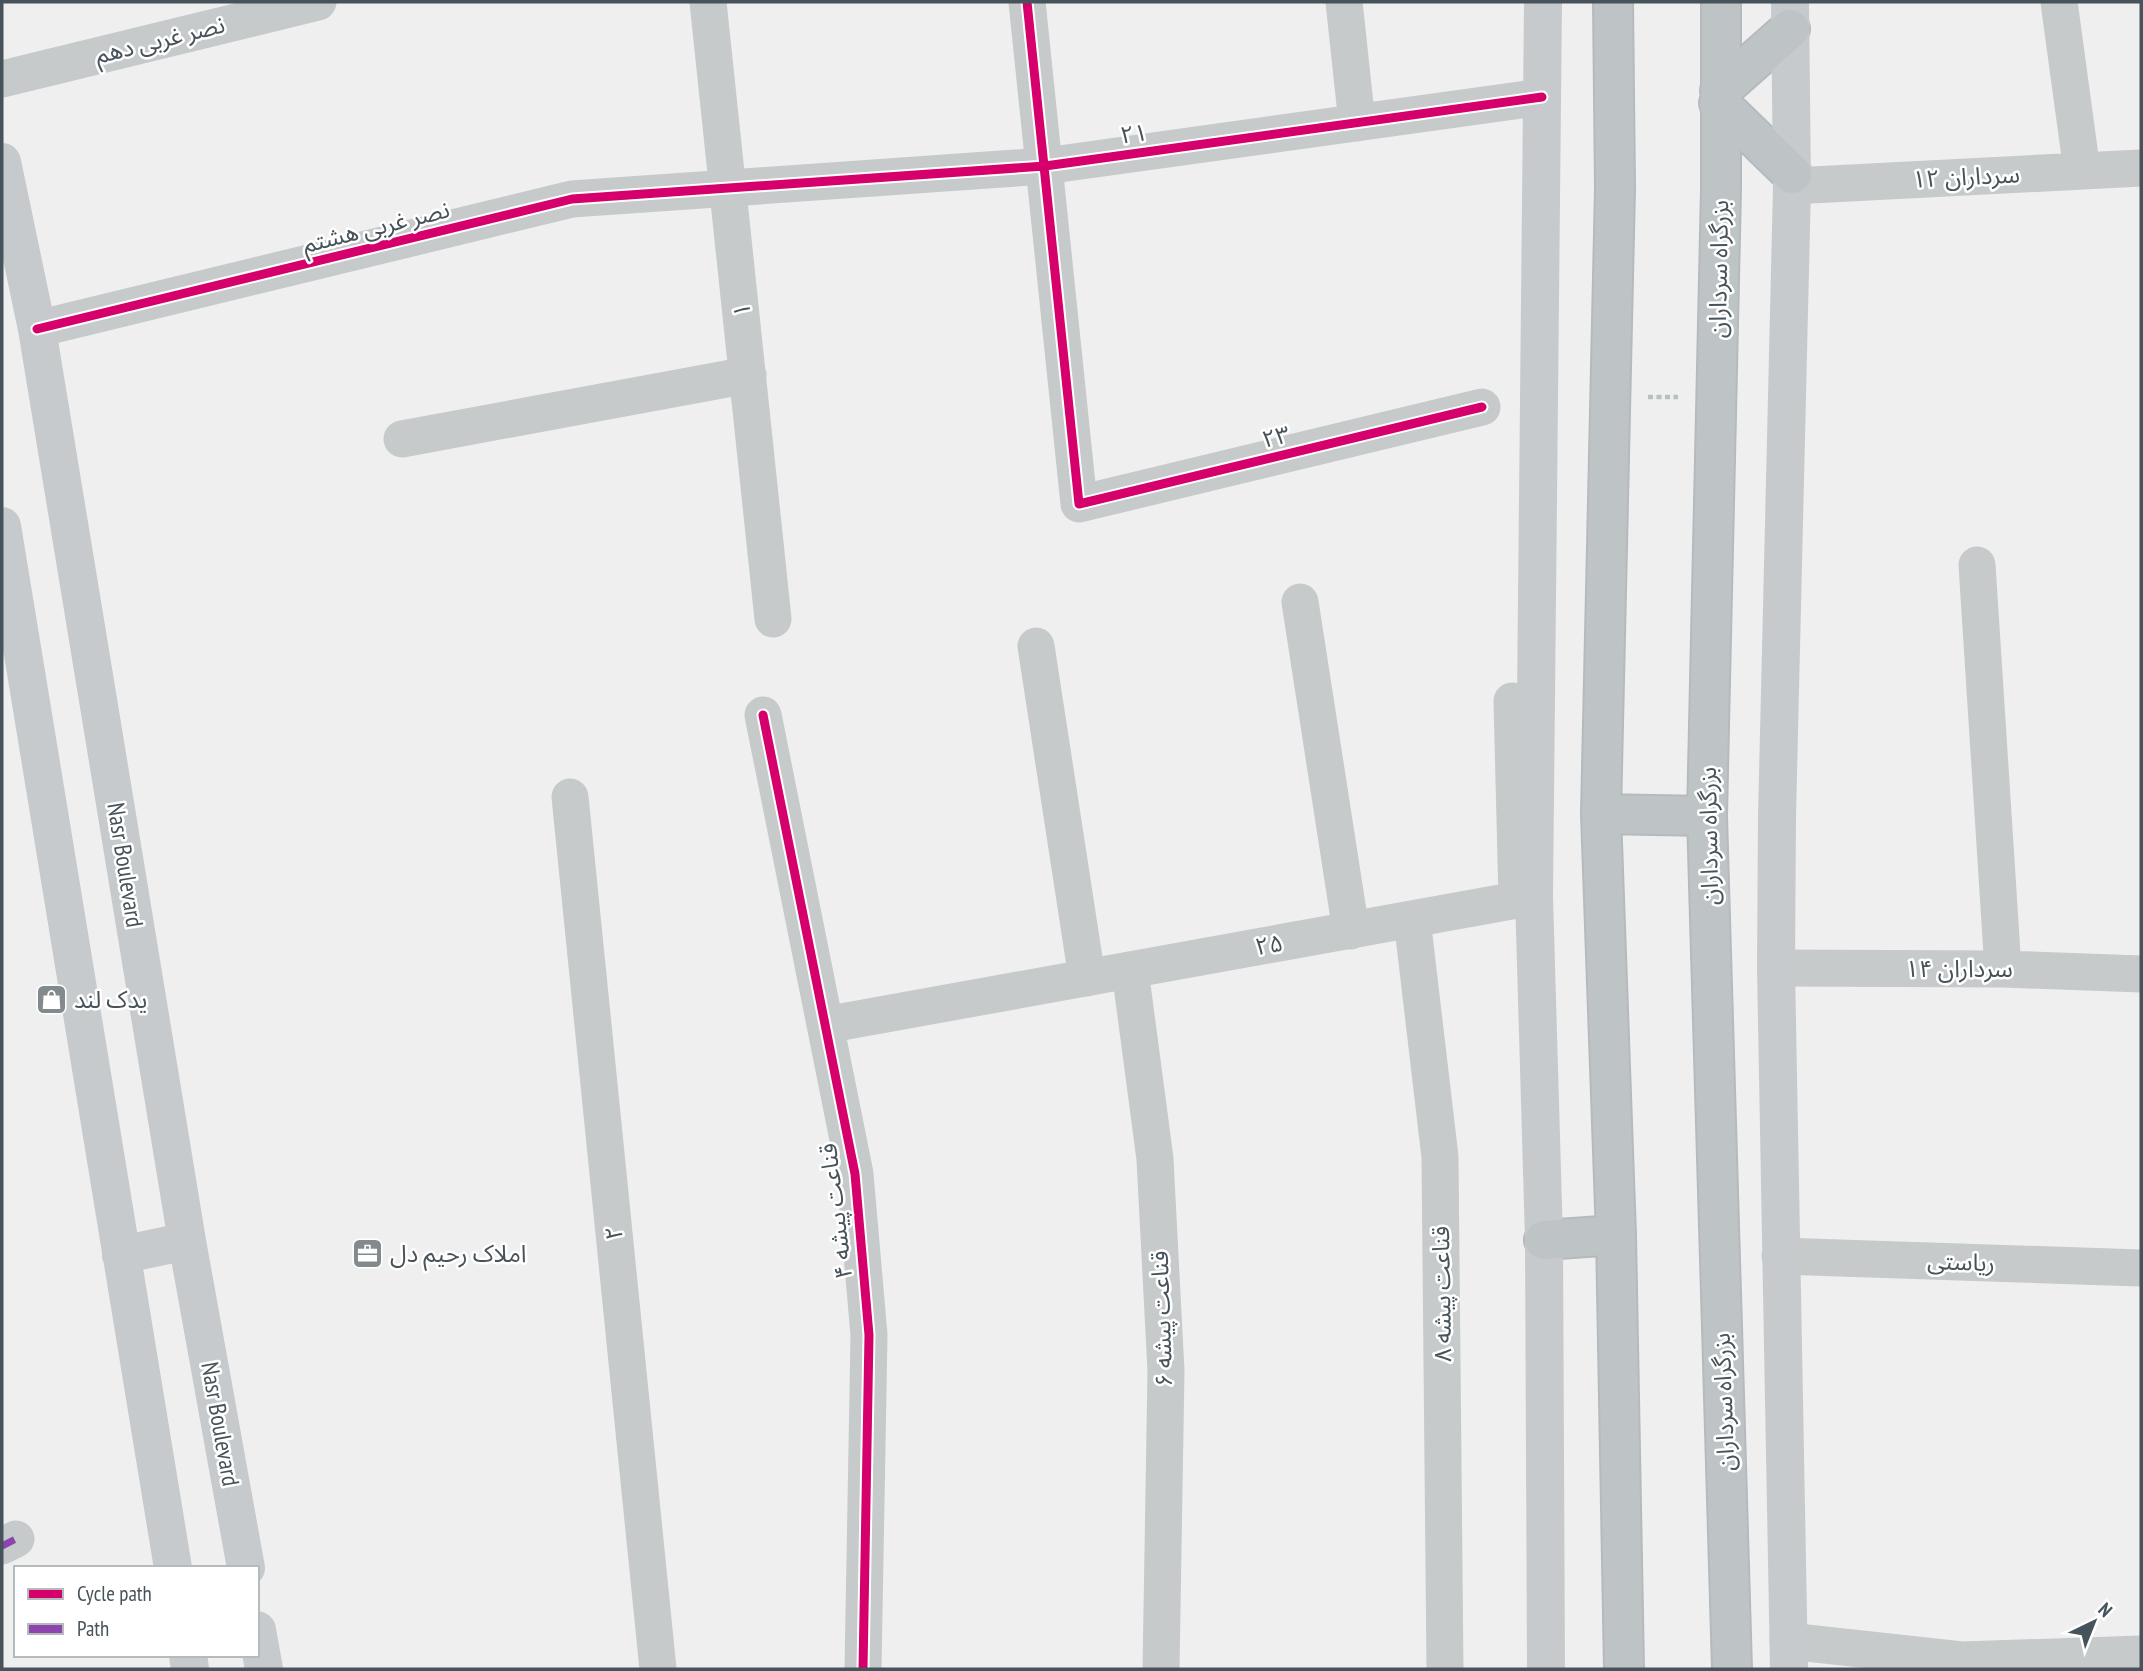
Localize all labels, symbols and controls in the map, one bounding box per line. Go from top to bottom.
street label: نصر غربی دهم [92,8,228,73]
street label: ۲۱ [1118,116,1150,151]
street label: ۱۲ سرداران [1911,158,2021,195]
street label: نصر غربی هشتم [299,193,453,262]
street label: بزرگراه سرداران [1702,200,1735,338]
street label: ۱ [725,302,758,319]
street label: ۲۳ [1259,418,1293,455]
street label: بزرگراه سرداران [1692,767,1725,905]
street label: Nasr Boulevard [100,801,151,929]
street label: ۲۵ [1253,927,1285,962]
street label: ۱۴ سرداران [1905,953,2013,984]
shop icon: یدک لند [34,983,68,1017]
place label: یدک لند [74,984,147,1015]
street label: قناعت پیشه ۴ [812,1141,859,1281]
street label: ۲ [597,1225,630,1242]
street label: قناعت پیشه ۸ [1425,1226,1458,1362]
office icon: املاک رحیم دل [350,1237,384,1271]
place label: املاک رحیم دل [390,1238,526,1271]
street label: ریاستی [1927,1245,1995,1278]
street label: قناعت پیشه ۶ [1144,1250,1180,1388]
street label: بزرگراه سرداران [1706,1332,1741,1472]
street label: Nasr Boulevard [194,1359,247,1488]
legend [14,1566,259,1657]
text: Cycle path [77,1580,152,1607]
north arrow [2059,1587,2129,1657]
text: N [2094,1597,2118,1622]
text: Path [77,1615,109,1642]

